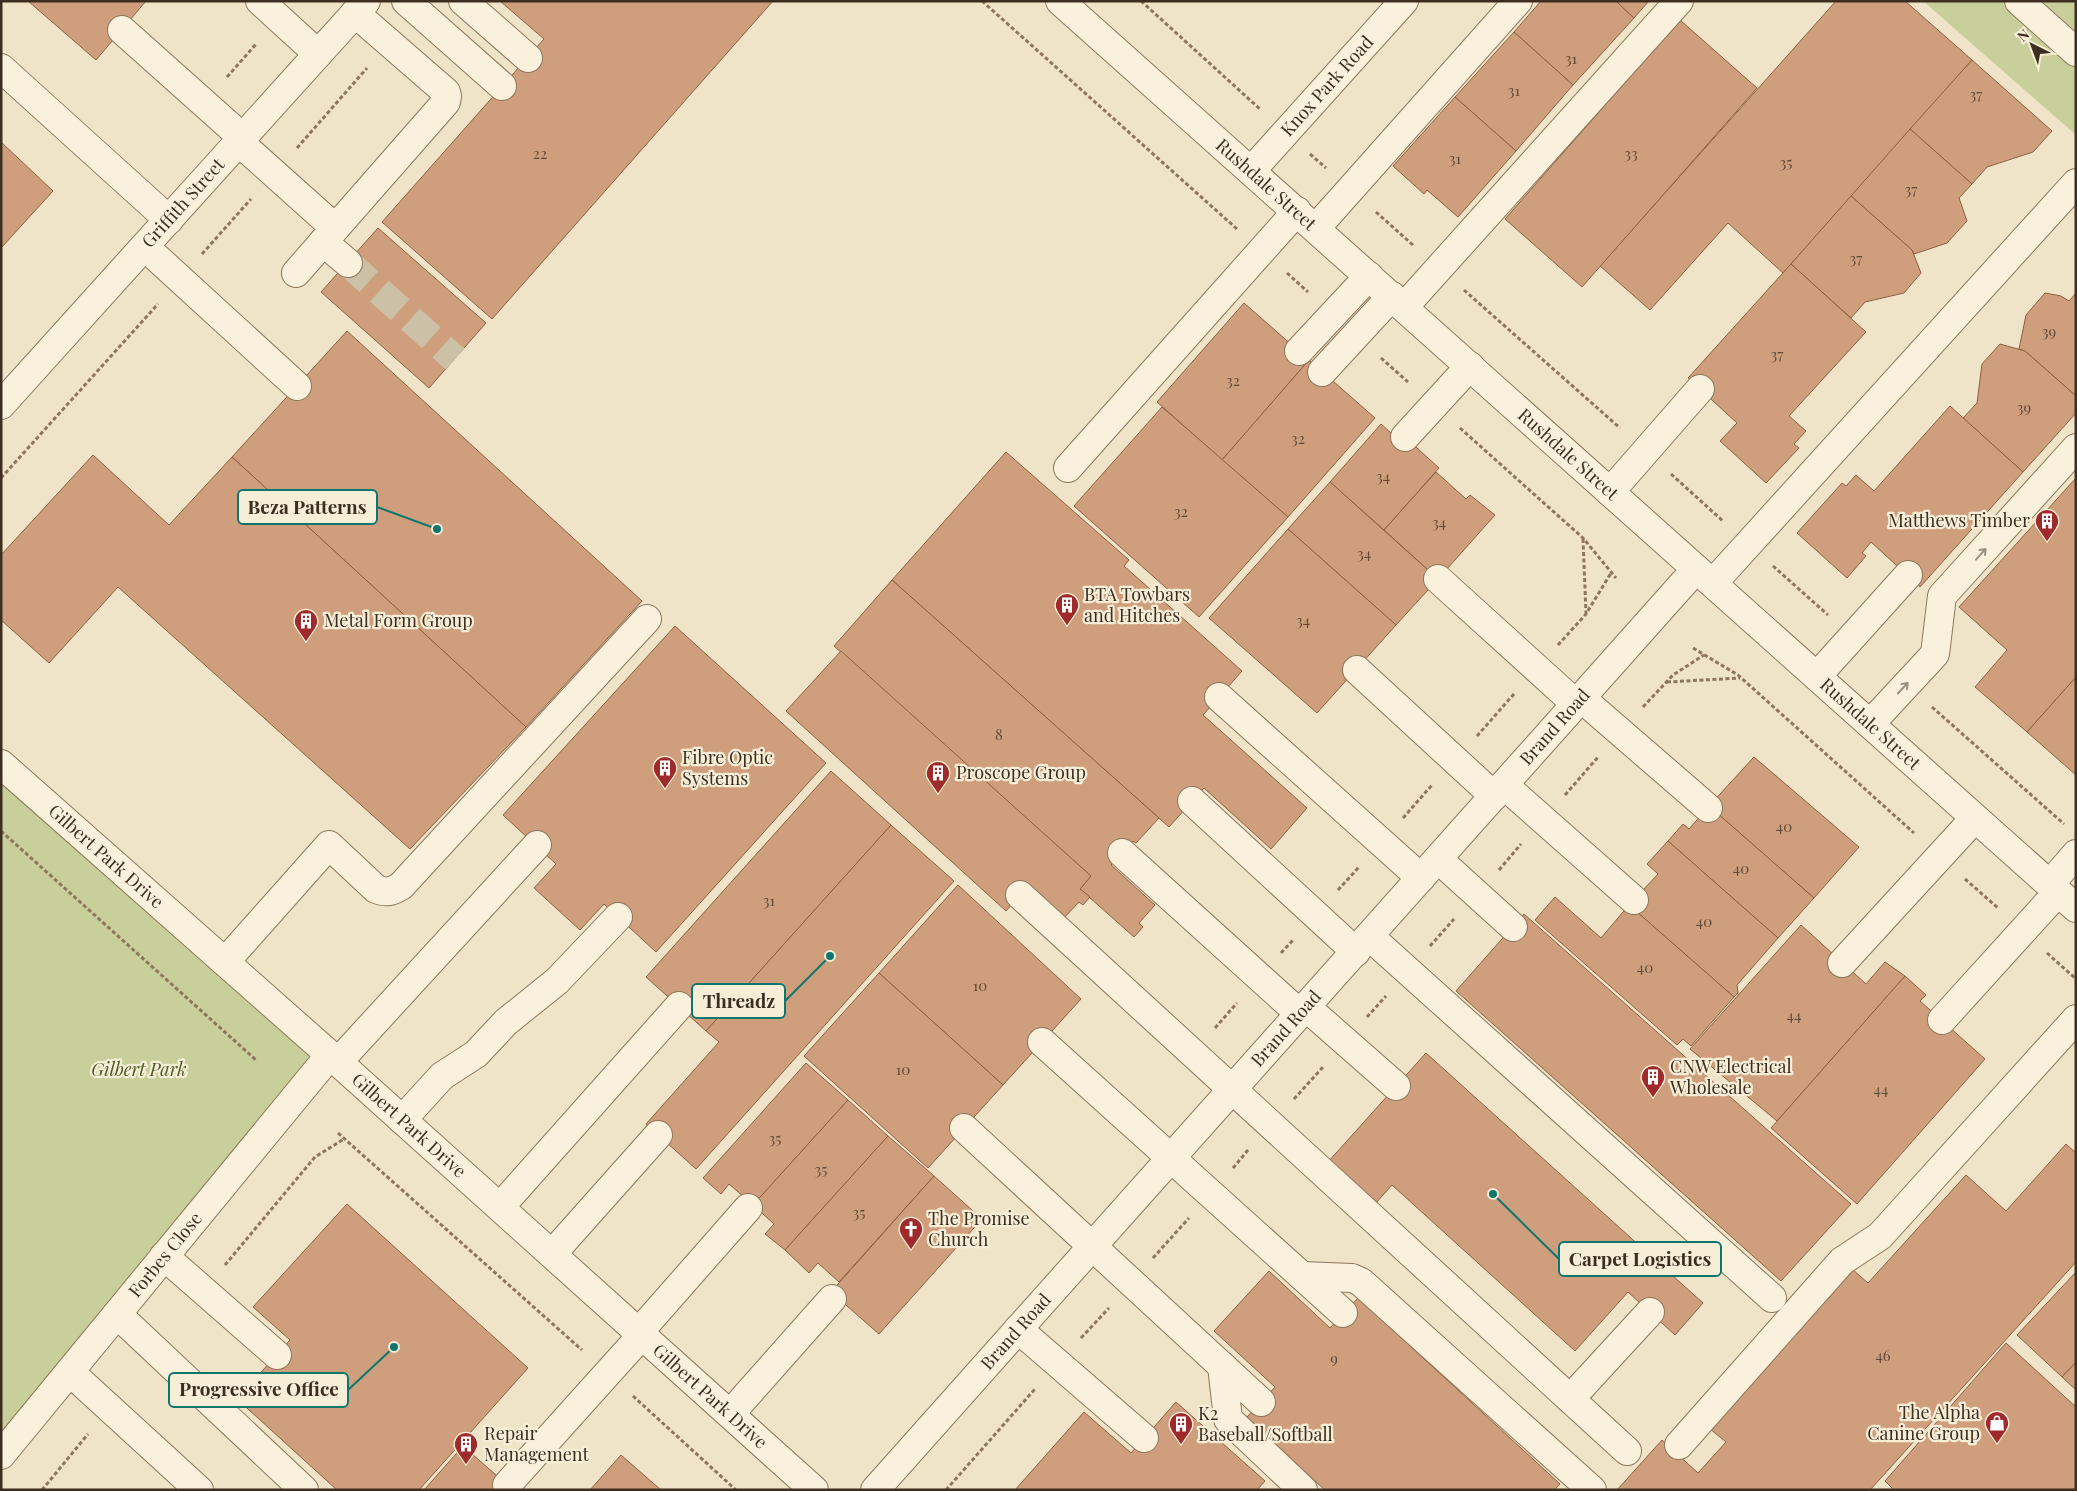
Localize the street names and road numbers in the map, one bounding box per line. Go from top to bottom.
street label: Knox Park Road [1275,30,1379,141]
street label: Rushdale Street [1211,133,1322,236]
street label: Griffith Street [136,152,230,252]
street label: Rushdale Street [1513,402,1625,505]
street label: Rushdale Street [1815,672,1927,775]
street label: Brand Road [1514,683,1595,770]
street label: Gilbert Park Drive [44,799,169,913]
street label: Brand Road [1245,984,1326,1071]
street label: Gilbert Park Drive [347,1067,472,1183]
street label: Forbes Close [123,1207,207,1302]
street label: Brand Road [975,1287,1056,1374]
street label: Gilbert Park Drive [648,1338,773,1453]

